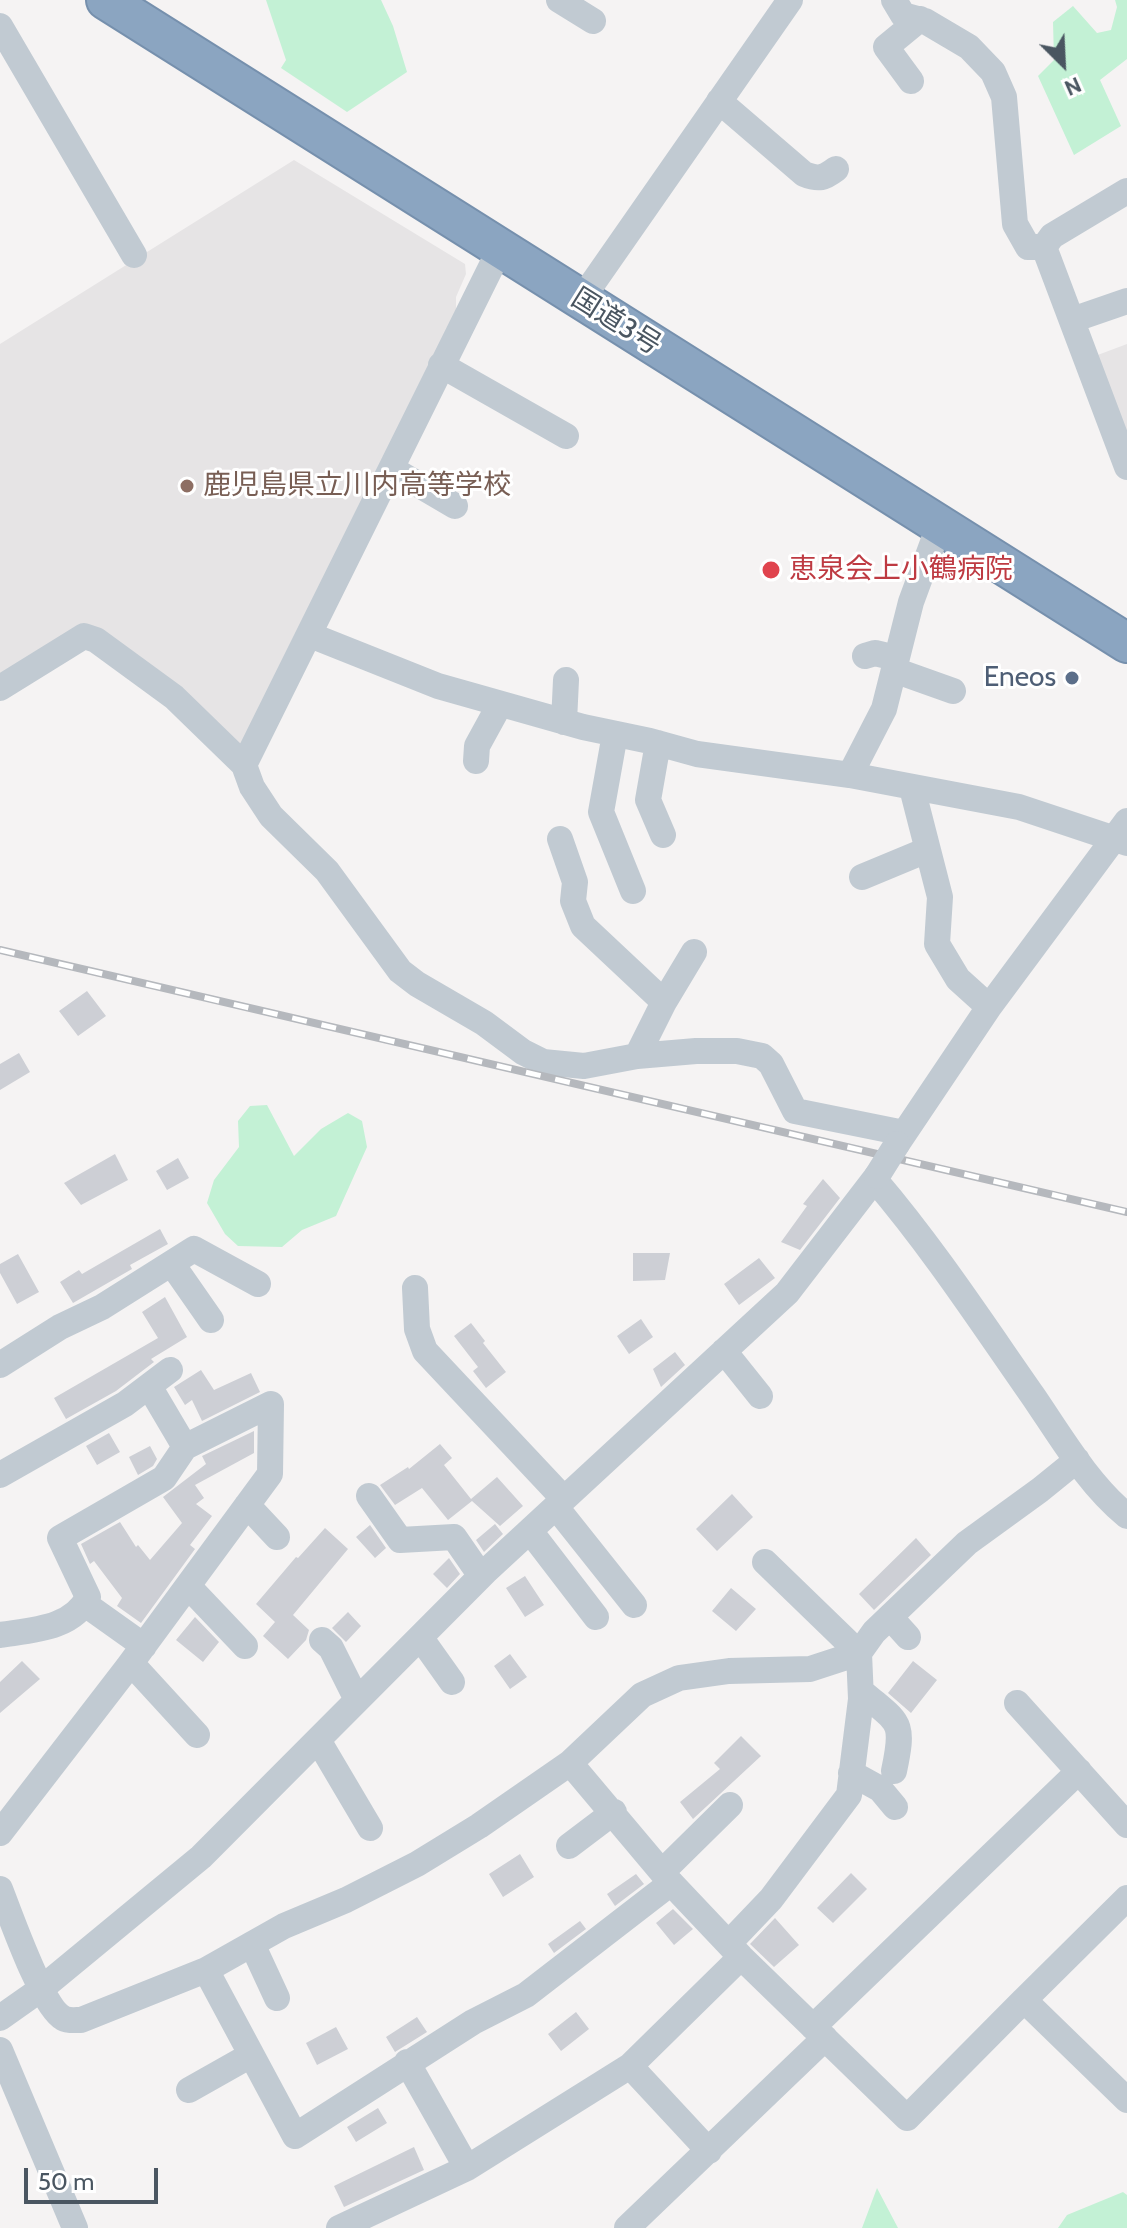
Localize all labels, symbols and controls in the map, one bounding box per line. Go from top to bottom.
north arrow [1023,24,1103,104]
text: N [1060,71,1086,102]
street label: 国道3号 [565,281,667,363]
place label: 鹿児島県立川内高等学校 [203,469,511,503]
marker: 鹿児島県立川内高等学校 [178,477,196,495]
place label: 恵泉会上小鶴病院 [789,553,1013,587]
marker: 恵泉会上小鶴病院 [760,559,782,581]
place label: Eneos [984,661,1056,695]
marker: Eneos [1063,669,1081,687]
scale bar [28,2152,162,2202]
text: 50 m [38,2167,94,2196]

